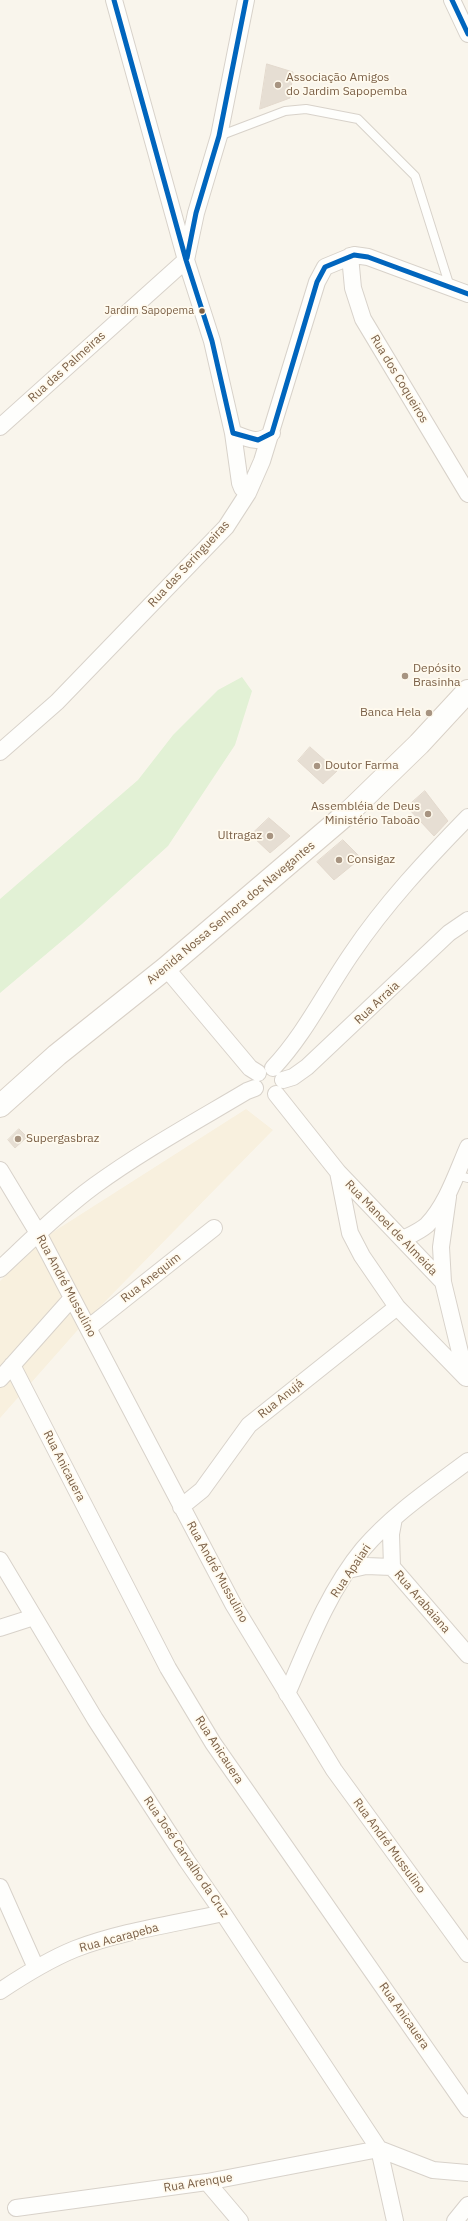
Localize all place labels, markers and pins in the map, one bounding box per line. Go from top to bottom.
place label: Associação Amigos do Jardim Sapopemba [286,71,407,99]
marker: Associação Amigos do Jardim Sapopemba [273,80,283,90]
place label: Jardim Sapopema [105,304,194,318]
marker: Jardim Sapopema [197,306,207,316]
place label: Depósito Brasinha [413,662,461,690]
marker: Depósito Brasinha [400,671,410,681]
place label: Banca Hela [360,706,421,720]
marker: Banca Hela [424,708,434,718]
place label: Doutor Farma [325,759,399,773]
marker: Doutor Farma [312,761,322,771]
place label: Assembléia de Deus Ministério Taboão [311,800,420,828]
marker: Assembléia de Deus Ministério Taboão [423,809,433,819]
place label: Ultragaz [217,829,262,843]
marker: Ultragaz [265,831,275,841]
place label: Consigaz [347,853,395,867]
marker: Consigaz [334,855,344,865]
place label: Supergasbraz [26,1132,99,1146]
marker: Supergasbraz [13,1134,23,1144]

